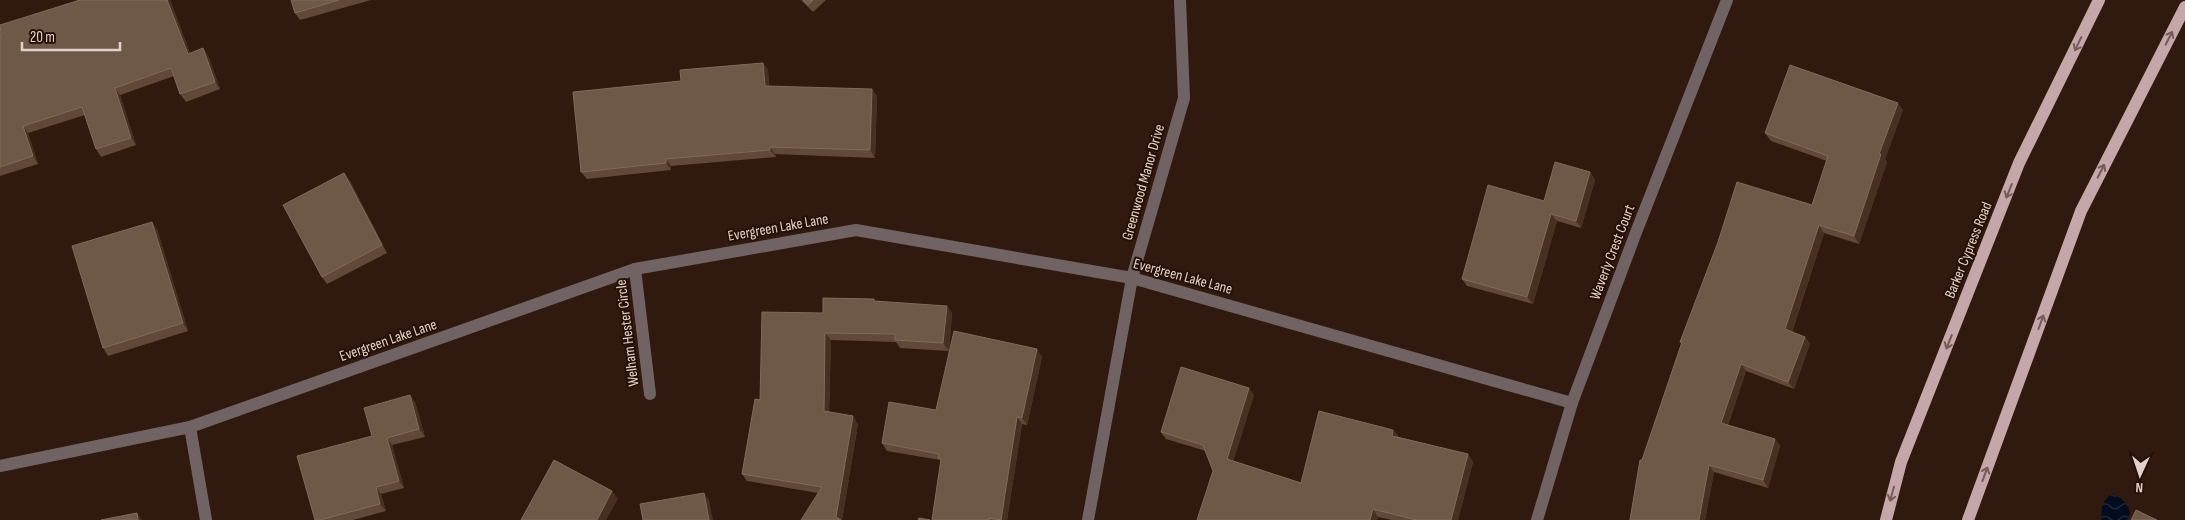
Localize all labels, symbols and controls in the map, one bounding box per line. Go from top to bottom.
scale bar [22,20,120,52]
text: 20 m [30,28,55,47]
one-way arrow [2164,31,2174,46]
one-way arrow [2073,36,2082,51]
street label: Greenwood Manor Drive [1118,122,1169,242]
one-way arrow [2097,164,2107,179]
one-way arrow [2003,183,2012,198]
street label: Barker Cypress Road [1940,199,1996,301]
street label: Waverly Crest Court [1586,202,1639,302]
street label: Evergreen Lake Lane [726,209,830,246]
street label: Evergreen Lake Lane [1131,254,1234,299]
street label: Welham Hester Circle [612,278,643,388]
one-way arrow [2037,314,2046,330]
street label: Evergreen Lake Lane [337,315,439,366]
one-way arrow [1943,334,1953,349]
north arrow [2115,450,2165,500]
one-way arrow [1981,467,1990,482]
text: N [2135,479,2144,496]
one-way arrow [1887,485,1897,501]

